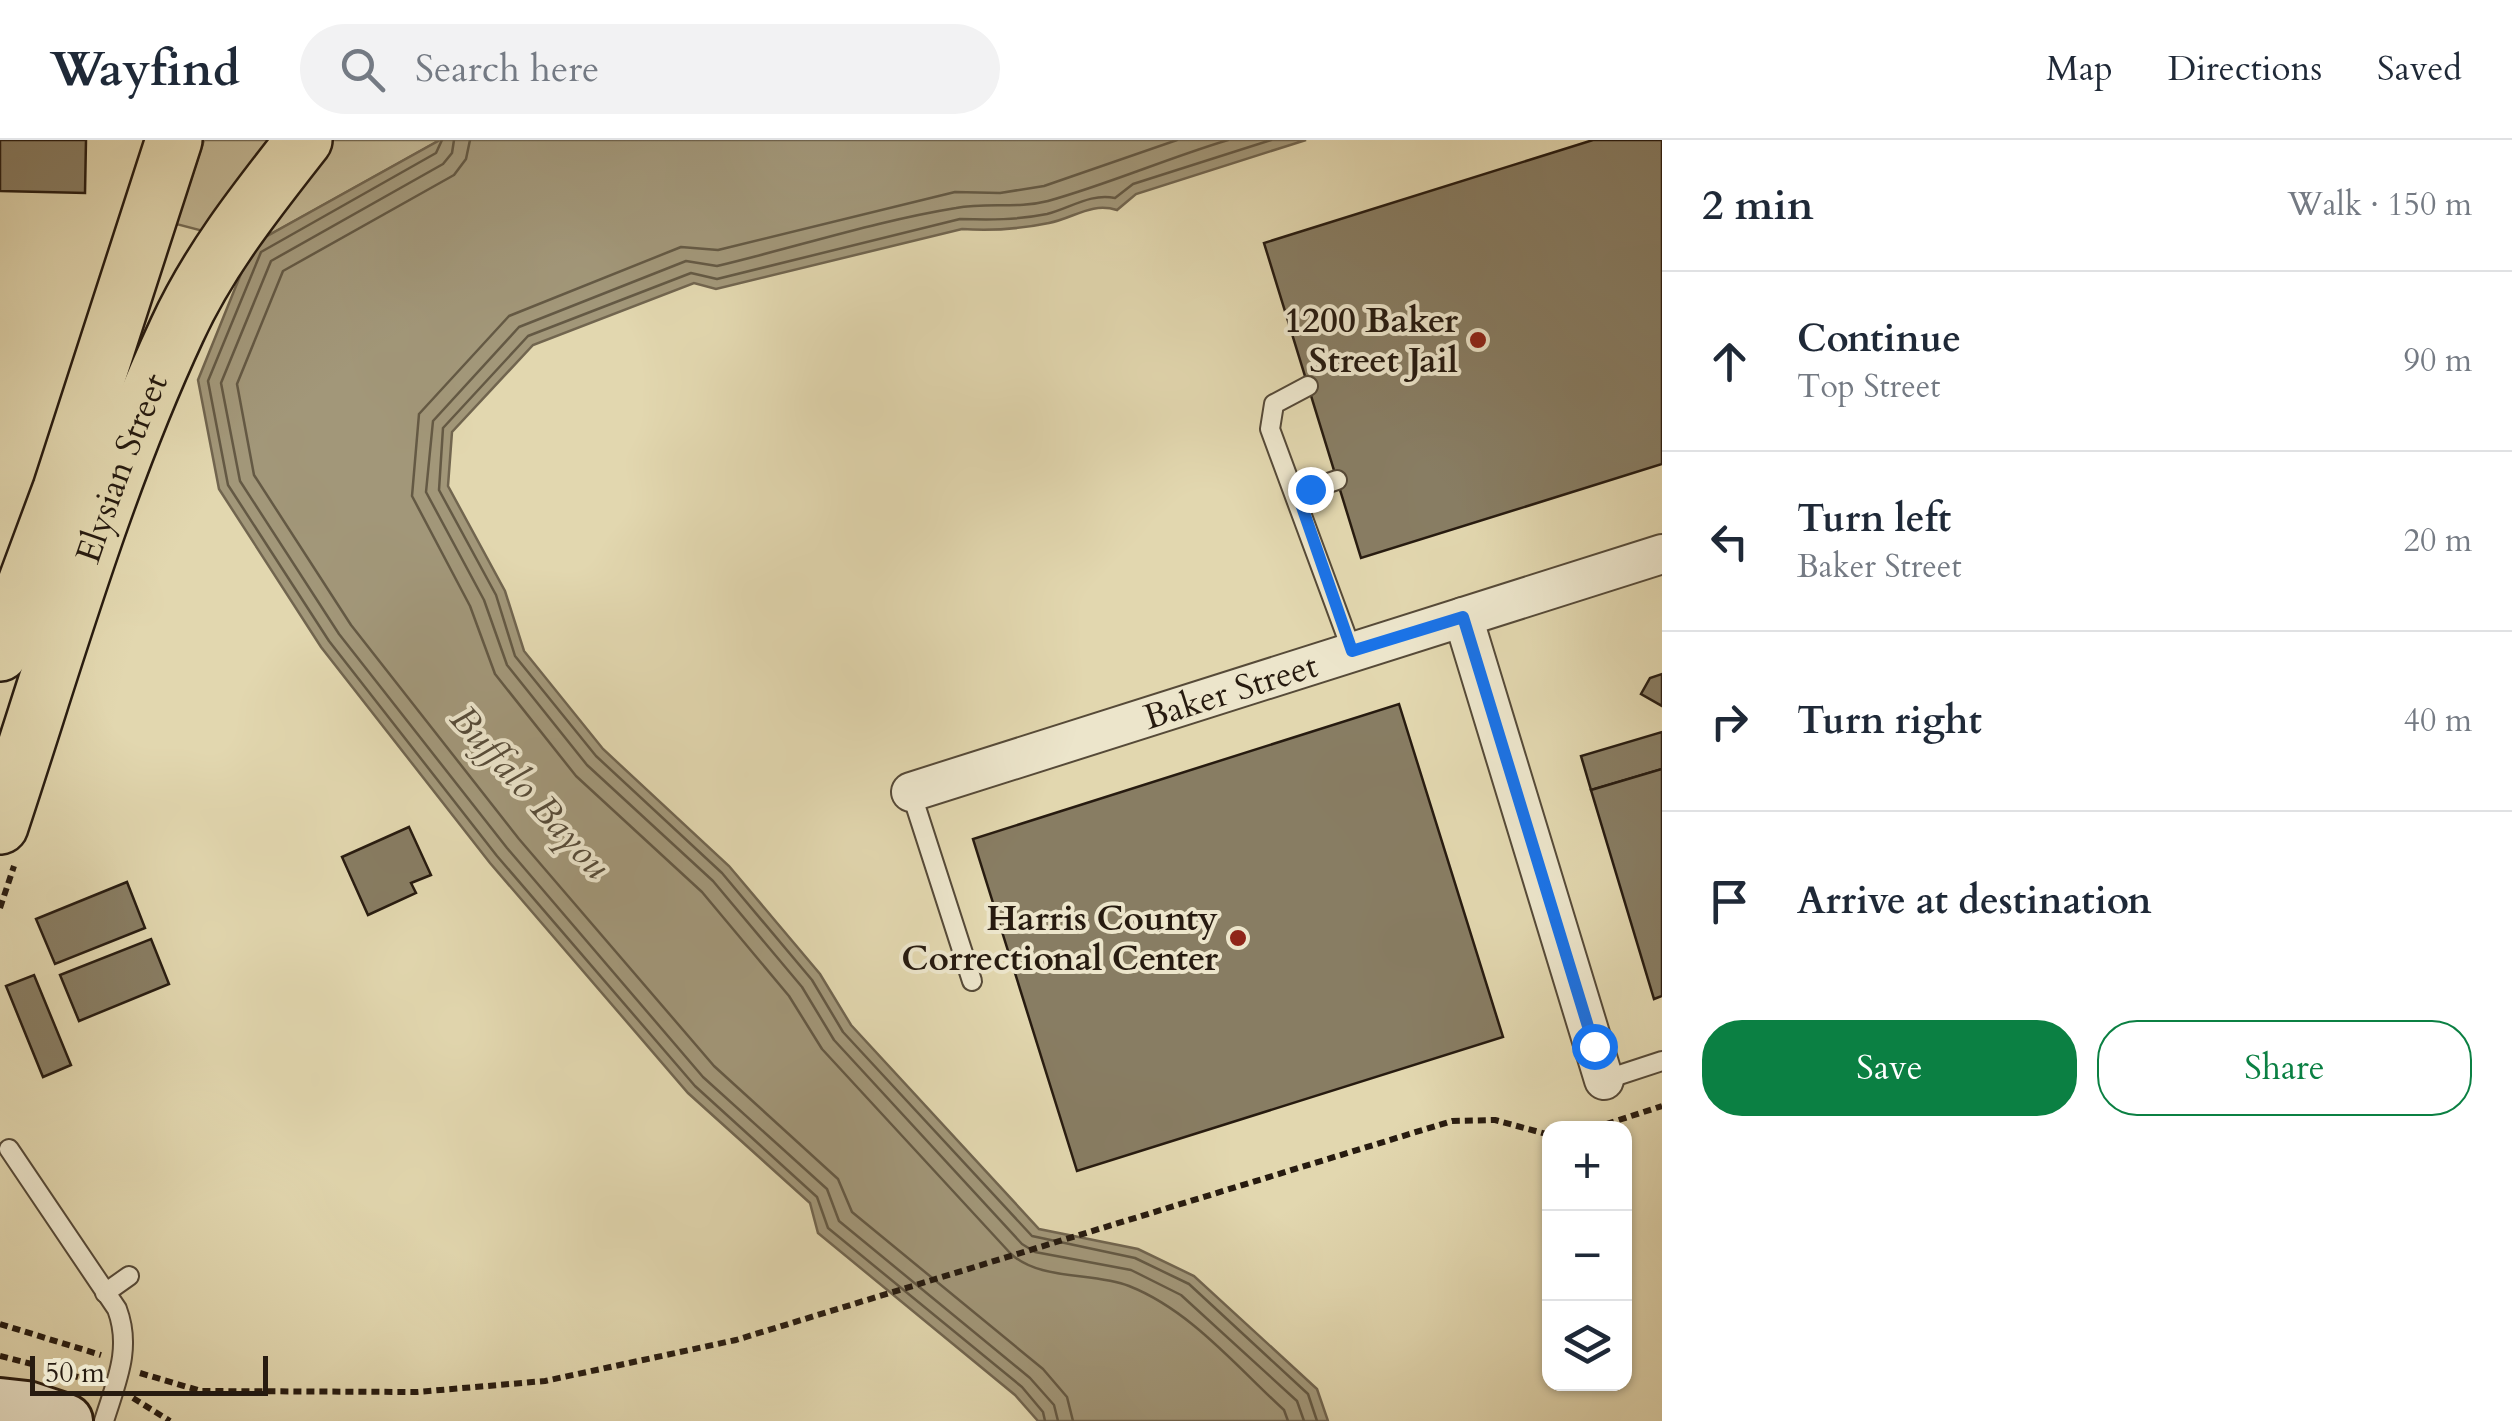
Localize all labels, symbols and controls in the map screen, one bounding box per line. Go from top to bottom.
search box [300,24,1000,114]
text: Wayfind [50,37,240,102]
icon: search [335,42,390,97]
text: Search here [415,43,599,95]
text: Map [2046,45,2113,93]
text: Directions [2168,45,2322,93]
text: Saved [2377,45,2462,93]
text: 2 min [1702,177,1814,234]
text: Walk · 150 m [2287,183,2472,227]
place label: 1200 Baker Street Jail [1284,297,1459,385]
text: Continue [1797,313,1961,365]
marker: 1200 Baker Street Jail [1467,329,1489,351]
icon: ahead [1702,334,1757,389]
text: 90 m [2404,339,2472,383]
text: Top Street [1797,365,1940,409]
street label: Elysian Street [64,366,180,569]
route end [1288,467,1334,513]
text: Turn left [1797,493,1951,545]
icon: left [1702,514,1757,569]
text: 20 m [2404,519,2472,563]
text: Baker Street [1797,545,1961,589]
street label: Baker Street [1138,642,1324,742]
water label: Buffalo Bayou [438,694,622,891]
icon: right [1702,694,1757,749]
text: Turn right [1797,695,1982,747]
text: 40 m [2404,699,2472,743]
icon: arrive [1702,874,1757,929]
text: Arrive at destination [1797,875,2152,927]
place label: Harris County Correctional Center [901,895,1219,983]
marker: Harris County Correctional Center [1227,927,1249,949]
button: Save [1702,1020,2077,1116]
button: Share [2097,1020,2472,1116]
route start [1572,1024,1618,1070]
map controls [1542,1121,1632,1391]
button: + [1542,1121,1632,1211]
button: − [1542,1211,1632,1301]
button: layers [1542,1301,1632,1391]
scale bar [30,1351,268,1396]
text: 50 m [45,1354,105,1392]

